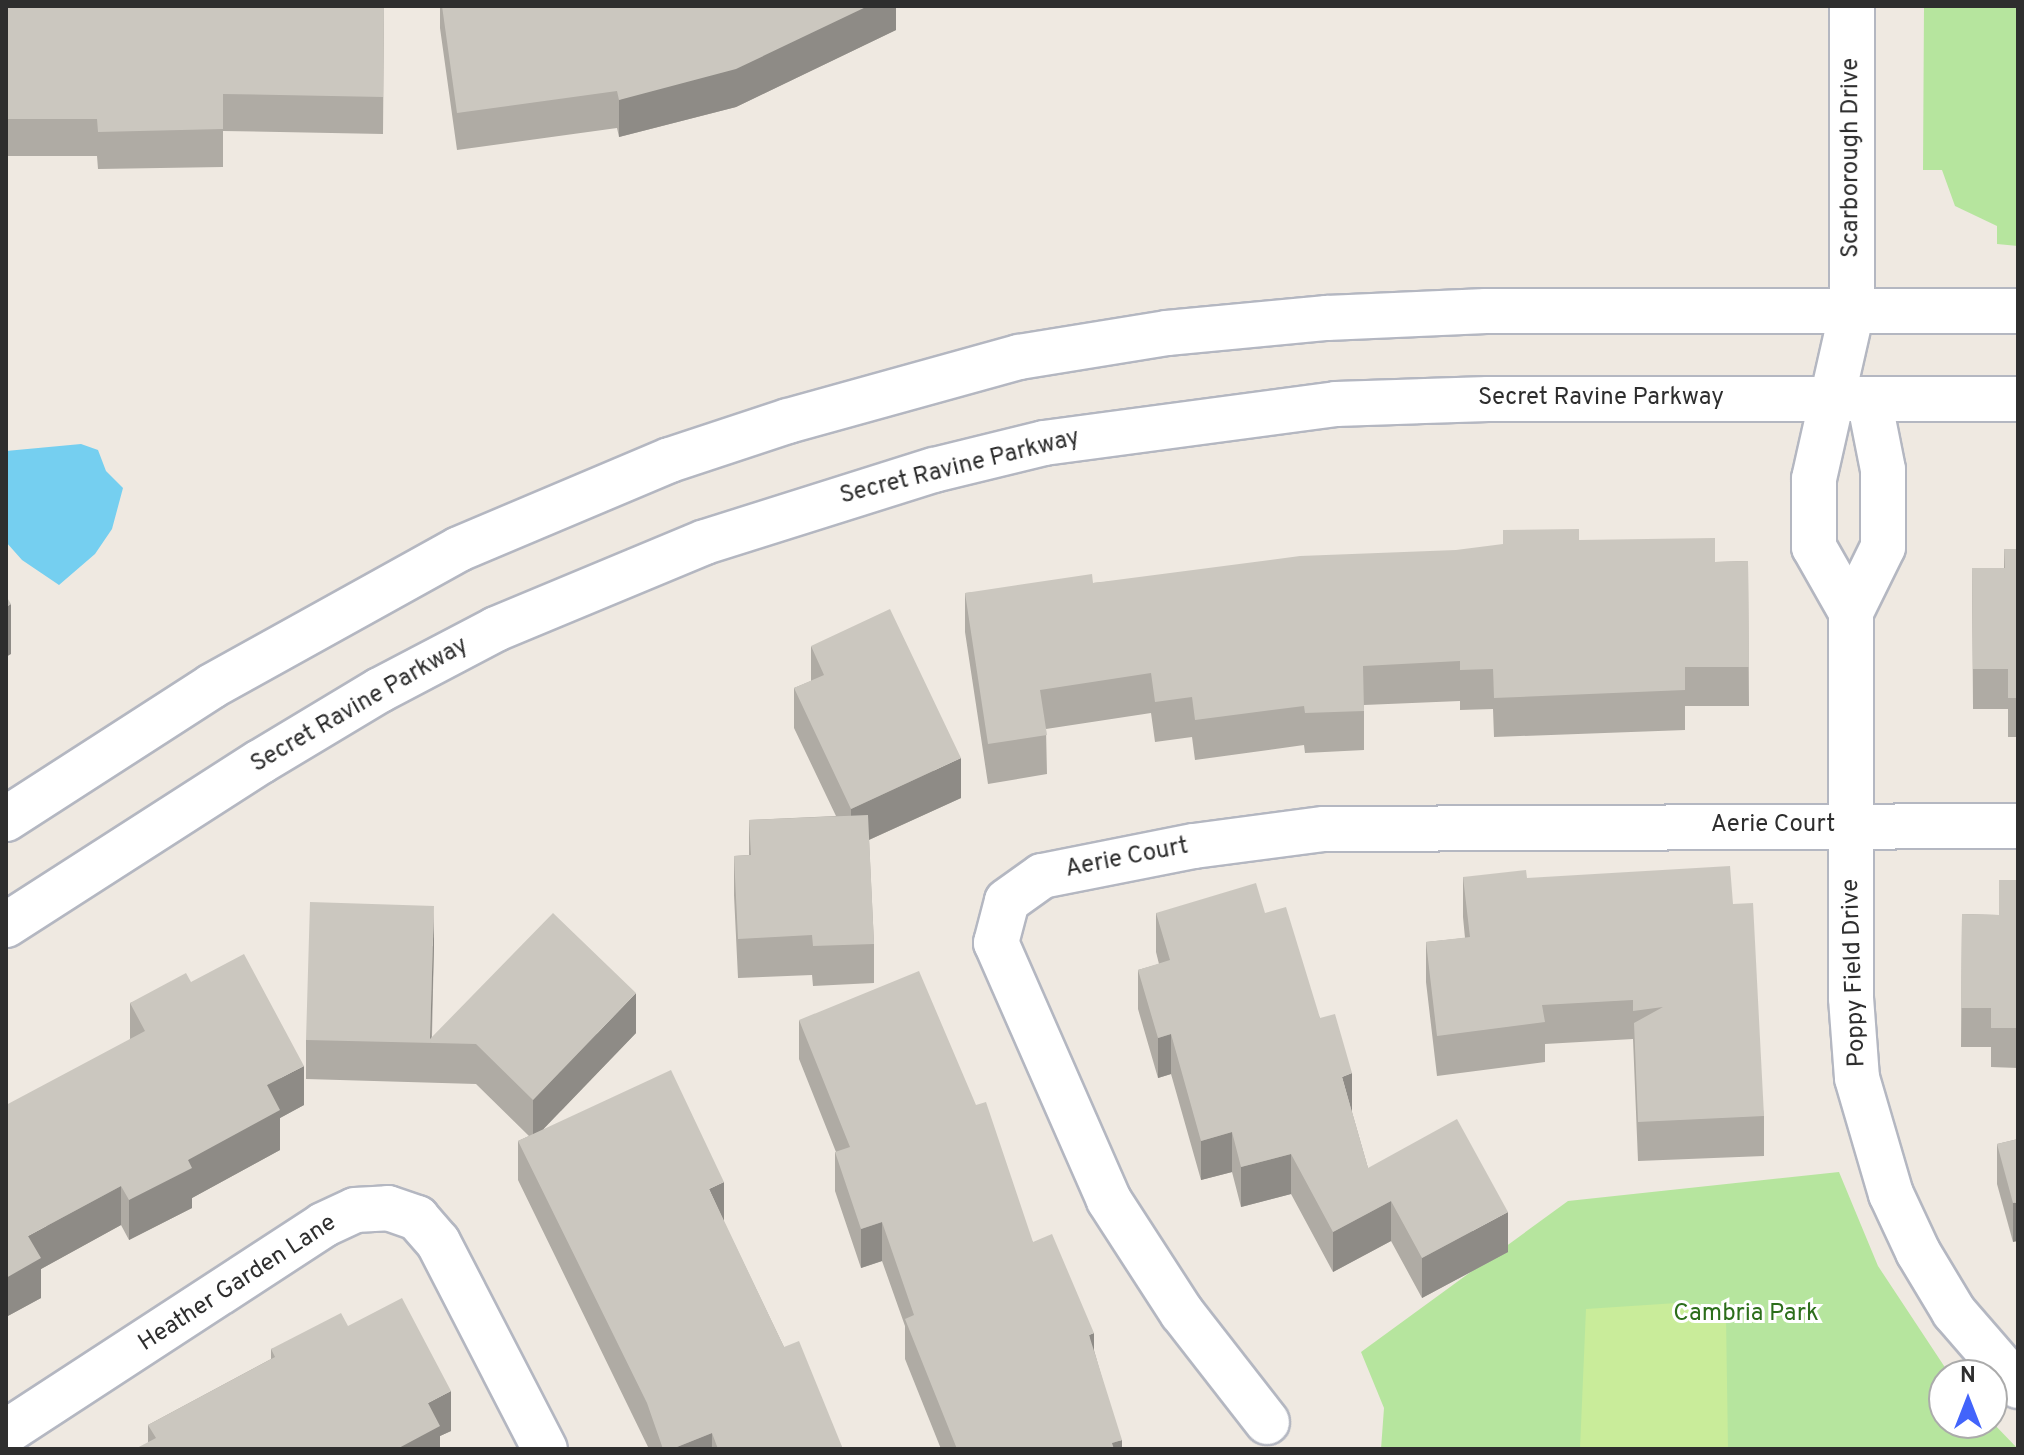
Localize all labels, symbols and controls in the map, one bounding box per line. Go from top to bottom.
street label: Scarborough Drive [1838,58,1866,258]
street label: Secret Ravine Parkway [1478,385,1724,413]
street label: Secret Ravine Parkway [837,424,1083,512]
street label: Secret Ravine Parkway [246,632,474,780]
street label: Aerie Court [1711,812,1835,840]
street label: Aerie Court [1063,833,1191,885]
street label: Poppy Field Drive [1837,878,1873,1068]
street label: Heather Garden Lane [134,1209,342,1359]
park label: Cambria Park [1673,1301,1819,1329]
north arrow [1928,1359,2008,1439]
text: N [1960,1363,1976,1390]

